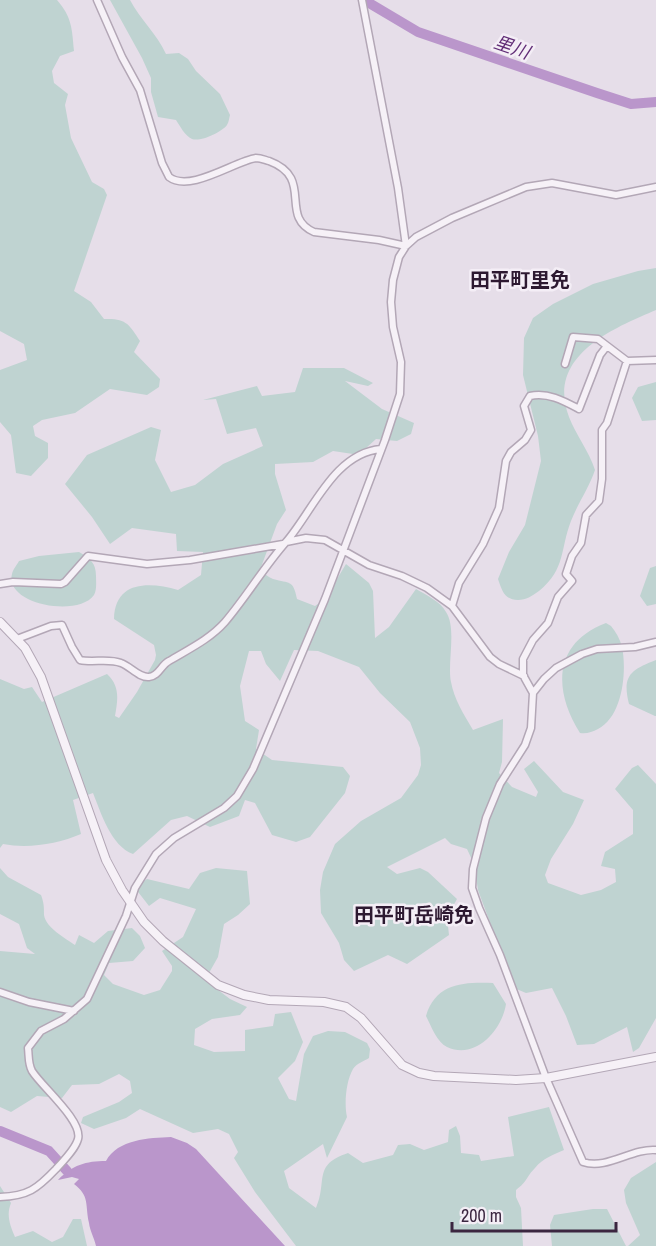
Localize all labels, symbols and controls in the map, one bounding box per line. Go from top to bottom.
water label: 里川 [491,29,535,65]
district label: 田平町里免 [470,266,570,293]
district label: 田平町岳崎免 [354,901,474,928]
scale bar [452,1195,616,1233]
text: 200 m [461,1203,502,1228]

